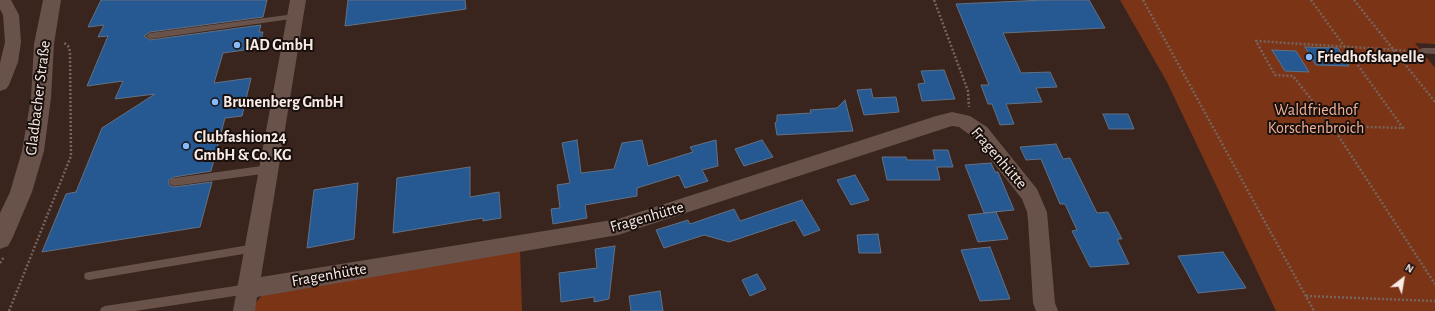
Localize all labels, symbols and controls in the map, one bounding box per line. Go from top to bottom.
place label: IAD GmbH [245,35,314,55]
street label: Gladbacher Straße [21,39,55,157]
marker: IAD GmbH [232,40,242,50]
place label: Friedhofskapelle [1317,47,1424,67]
marker: Friedhofskapelle [1304,52,1314,62]
place label: Brunenberg GmbH [223,92,344,112]
marker: Brunenberg GmbH [210,97,220,107]
park label: Waldfriedhof Korschenbroich [1268,100,1364,138]
street label: Fragenhütte [967,123,1031,193]
place label: Clubfashion24 GmbH & Co. KG [194,127,292,165]
marker: Clubfashion24 GmbH & Co. KG [181,141,191,151]
street label: Fragenhütte [608,197,686,237]
street label: Fragenhütte [290,259,368,291]
north arrow [1383,259,1423,299]
text: N [1403,262,1416,275]

